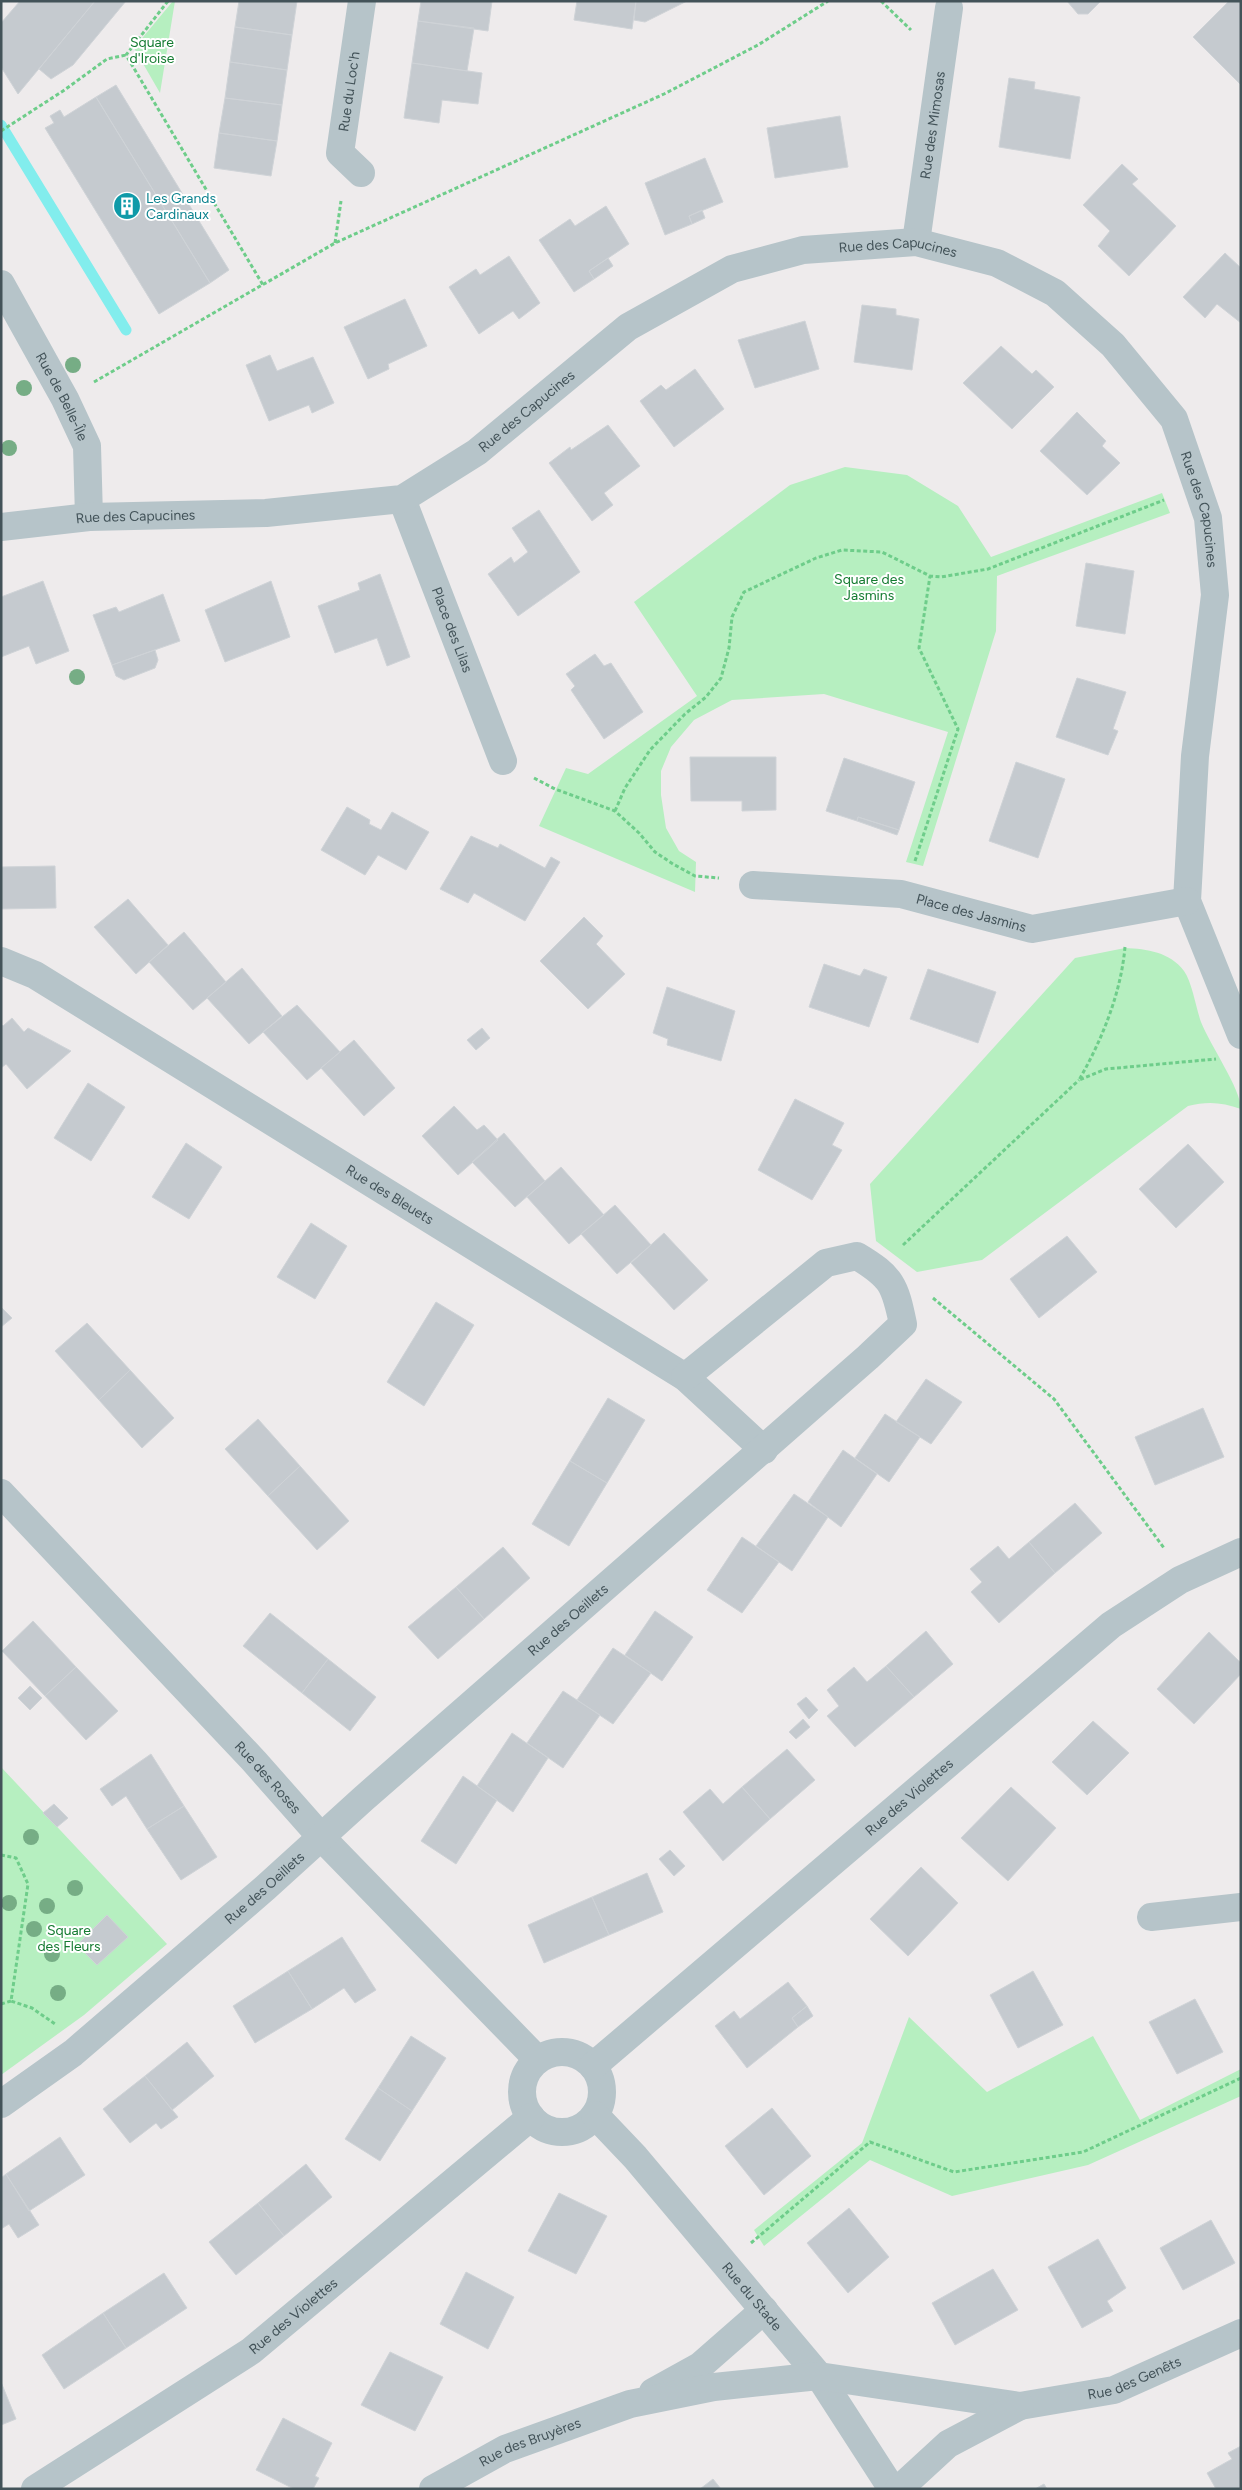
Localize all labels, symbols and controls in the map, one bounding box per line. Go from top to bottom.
park label: Square d'Iroise [129,34,175,67]
street label: Rue du Loc'h [335,50,364,133]
street label: Rue des Mimosas [917,70,949,180]
place label: Les Grands Cardinaux [146,190,216,223]
building icon: Les Grands Cardinaux [112,191,142,221]
street label: Rue des Capucines [838,234,959,261]
street label: Rue de Belle-Île [32,349,92,444]
street label: Rue des Capucines [475,367,578,456]
street label: Rue des Capucines [1177,449,1220,568]
street label: Rue des Capucines [75,507,195,527]
park label: Square des Jasmins [834,571,904,604]
street label: Place des Lilas [428,585,476,675]
street label: Place des Jasmins [914,890,1028,936]
street label: Rue des Bleuets [343,1161,437,1228]
street label: Rue des Oeillets [525,1580,612,1660]
street label: Rue des Roses [231,1738,304,1817]
street label: Rue des Violettes [862,1755,957,1840]
street label: Rue des Oeillets [221,1848,308,1928]
park label: Square des Fleurs [37,1922,101,1955]
street label: Rue du Stade [718,2259,785,2335]
street label: Rue des Violettes [246,2274,341,2358]
street label: Rue des Genêts [1086,2353,1184,2403]
street label: Rue des Bruyères [476,2414,583,2471]

